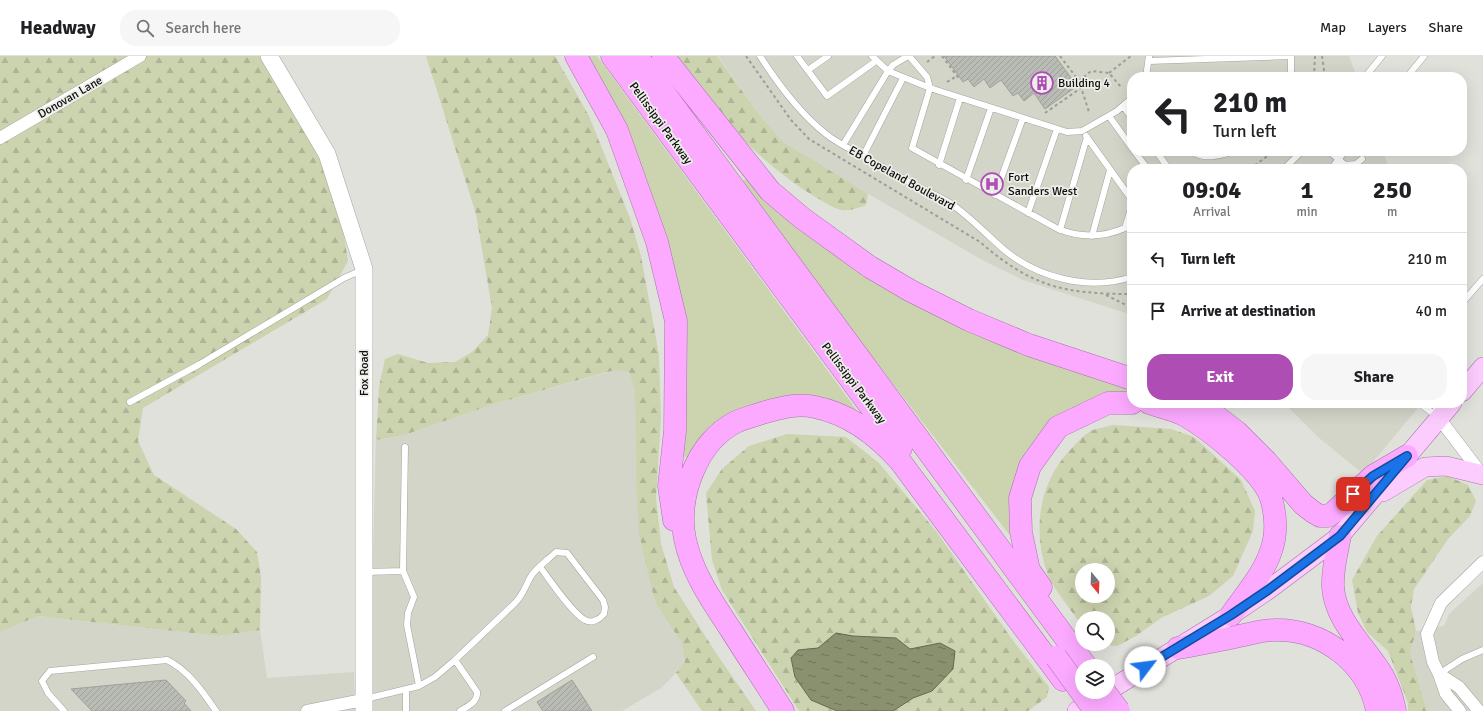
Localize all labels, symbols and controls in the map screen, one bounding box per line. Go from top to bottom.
search box [120,10,400,46]
text: Headway [20,16,96,40]
icon: search [134,17,156,39]
text: Search here [166,19,241,37]
text: Map [1320,19,1346,36]
text: Layers [1368,19,1407,36]
text: Share [1429,19,1463,36]
building icon: Building 4 [1029,70,1055,96]
street label: Donovan Lane [35,73,105,122]
place label: Building 4 [1058,76,1111,91]
street label: Pellissippi Parkway [626,79,696,168]
text: 210 m [1213,86,1287,120]
icon: left [1147,88,1199,140]
text: Turn left [1213,120,1276,142]
street label: EB Copeland Boulevard [846,143,958,214]
place label: Fort Sanders West [1008,170,1077,199]
hospital icon: Fort Sanders West [979,171,1005,197]
text: 09:04 [1182,175,1241,205]
text: 1 [1301,175,1313,205]
text: 250 [1373,175,1412,205]
text: Arrival [1193,204,1230,220]
text: min [1297,204,1318,220]
text: m [1387,204,1397,220]
icon: left [1147,248,1169,270]
text: Turn left [1181,250,1235,268]
text: 210 m [1407,250,1447,268]
icon: arrive [1147,300,1169,322]
text: Arrive at destination [1181,302,1316,320]
text: 40 m [1416,302,1447,320]
street label: Pellissippi Parkway [818,340,889,427]
street label: Fox Road [357,350,372,396]
button: Exit [1147,354,1293,400]
button: Share [1301,354,1447,400]
pin [1336,477,1370,511]
icon: arrive [1342,483,1364,505]
north arrow [1075,563,1115,603]
map controls [1075,563,1115,699]
button: search [1075,611,1115,651]
position arrow [1124,646,1166,688]
button: layers [1075,659,1115,699]

